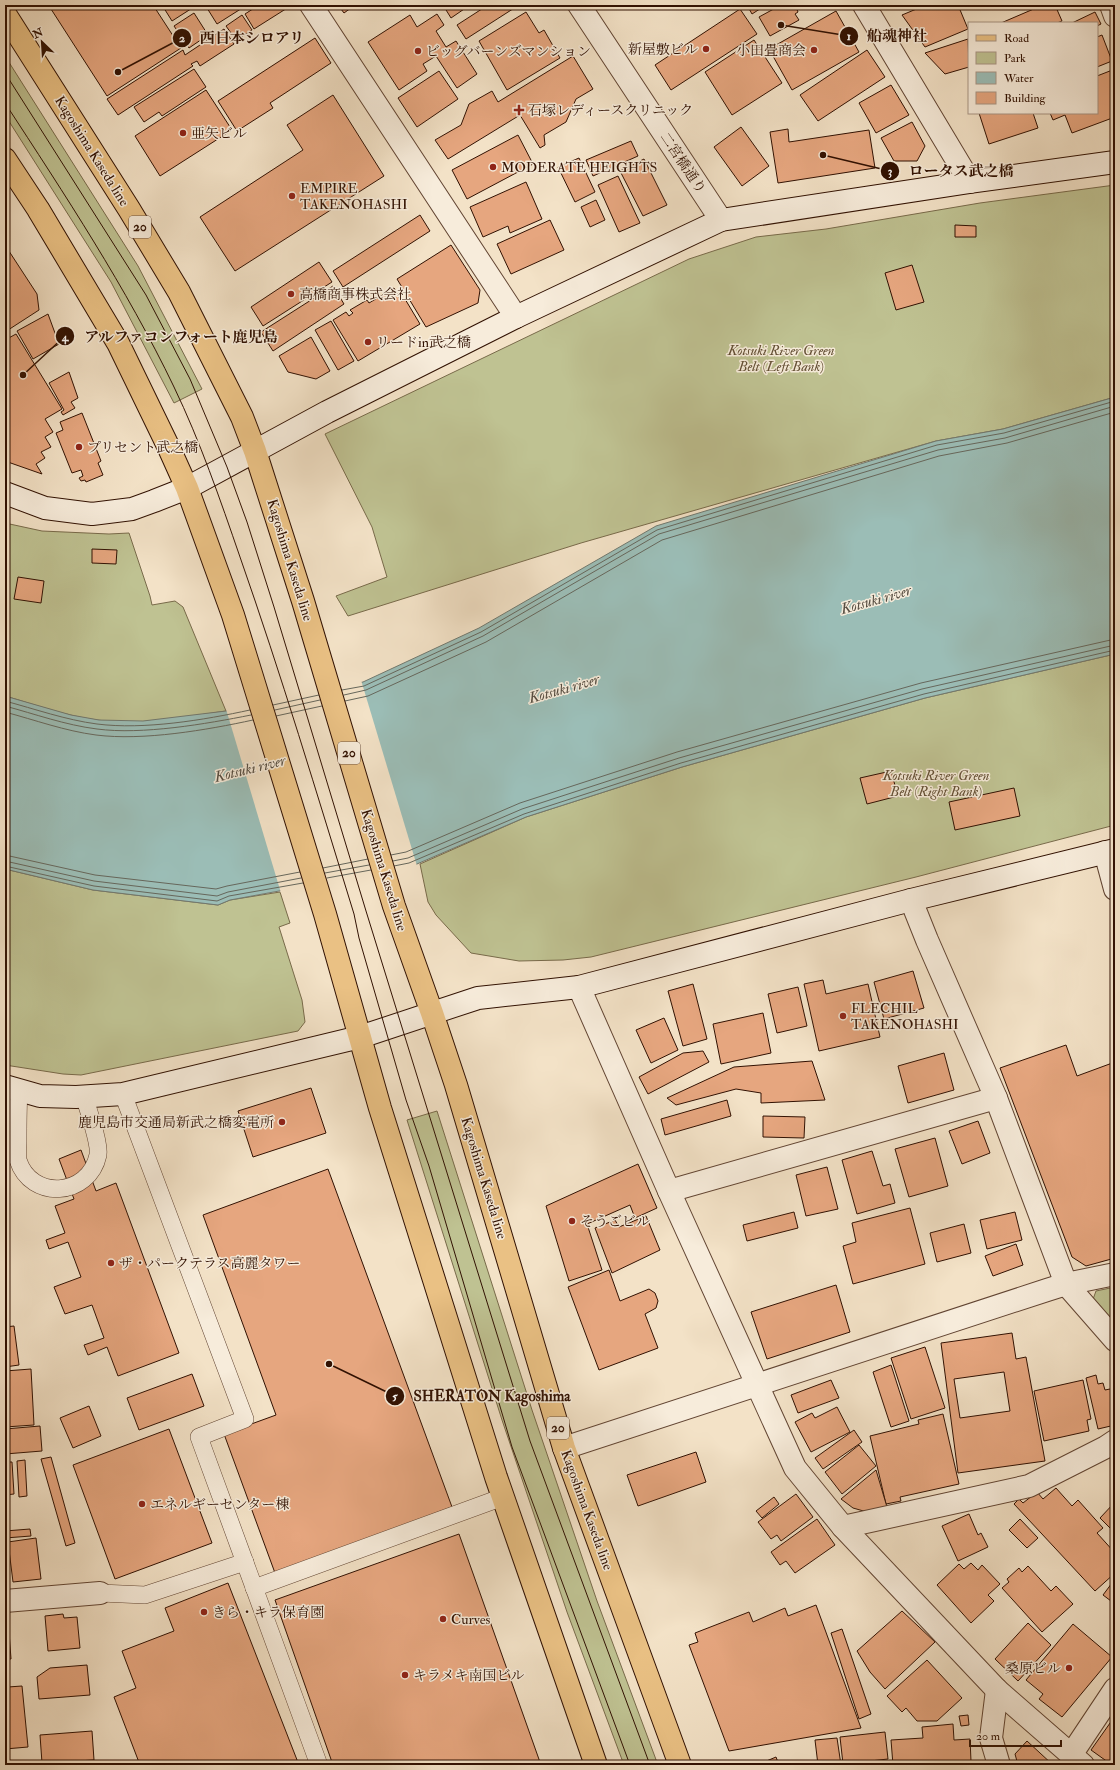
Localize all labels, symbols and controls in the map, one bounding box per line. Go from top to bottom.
north arrow [22,22,62,62]
callout: 船魂神社 [839,22,935,49]
legend [968,22,1098,114]
text: N [30,25,46,42]
callout: 西日本シロアリ [172,25,313,52]
text: 船魂神社 [867,27,927,46]
text: 西日本シロアリ [200,29,304,48]
text: 1 [847,29,851,44]
text: 2 [179,31,185,46]
text: Road [1004,31,1029,46]
place label: 新屋敷ビル [628,41,698,58]
place label: 小田畳商会 [736,42,806,59]
place label: ビッグバーンズマンション [426,43,591,60]
marker: 新屋敷ビル [701,44,711,54]
marker: 小田畳商会 [809,45,819,55]
marker: ビッグバーンズマンション [413,46,423,56]
text: Park [1004,51,1026,66]
text: Water [1003,71,1034,86]
text: Building [1004,91,1047,106]
street label: Kagoshima Kaseda line [51,93,133,209]
place label: 石塚レディースクリニック [528,102,693,119]
marker: 石塚レディースクリニック [513,104,525,116]
place label: 亜矢ビル [191,125,247,142]
marker: 亜矢ビル [178,128,188,138]
street label: 二宮橋通り [656,129,710,197]
callout: ロータス武之橋 [880,158,1021,185]
place label: MODERATE HEIGHTS [501,159,657,176]
marker: MODERATE HEIGHTS [488,162,498,172]
text: ロータス武之橋 [908,162,1014,181]
text: 3 [888,164,893,179]
place label: EMPIRE TAKENOHASHI [300,180,408,213]
marker: EMPIRE TAKENOHASHI [287,191,297,201]
road number: 20 [129,216,151,238]
place label: 高橋商事株式会社 [299,286,411,303]
marker: 高橋商事株式会社 [286,289,296,299]
callout: アルファコンフォート鹿児島 [55,323,286,350]
text: アルファコンフォート鹿児島 [84,328,278,347]
text: 4 [61,330,70,345]
place label: リードin武之橋 [376,334,471,351]
marker: リードin武之橋 [363,337,373,347]
park label: Kotsuki River Green Belt (Left Bank) [727,342,835,375]
place label: プリセント武之橋 [87,439,198,456]
marker: プリセント武之橋 [74,442,84,452]
street label: Kagoshima Kaseda line [263,497,317,623]
water label: Kotsuki river [837,580,915,619]
water label: Kotsuki river [525,669,603,708]
road number: 20 [338,742,360,764]
water label: Kotsuki river [211,751,289,787]
park label: Kotsuki River Green Belt (Right Bank) [882,767,990,800]
street label: Kagoshima Kaseda line [357,807,411,933]
place label: FLECHIL TAKENOHASHI [851,1000,959,1033]
marker: FLECHIL TAKENOHASHI [838,1011,848,1021]
place label: 鹿児島市交通局新武之橋変電所 [78,1114,274,1131]
street label: Kagoshima Kaseda line [457,1115,511,1241]
marker: 鹿児島市交通局新武之橋変電所 [277,1117,287,1127]
place label: そうごビル [580,1213,650,1230]
marker: そうごビル [567,1216,577,1226]
place label: ザ・パークテラス高麗タワー [119,1255,301,1272]
marker: ザ・パークテラス高麗タワー [106,1258,116,1268]
callout: SHERATON Kagoshima [385,1383,578,1410]
text: SHERATON Kagoshima [414,1387,571,1407]
text: 5 [392,1389,398,1404]
road number: 20 [547,1417,569,1439]
street label: Kagoshima Kaseda line [557,1448,617,1573]
place label: エネルギーセンター棟 [150,1496,289,1513]
marker: エネルギーセンター棟 [137,1499,147,1509]
place label: きら・キラ保育園 [212,1604,324,1621]
marker: きら・キラ保育園 [199,1607,209,1617]
place label: Curves [451,1611,490,1628]
marker: Curves [438,1614,448,1624]
place label: 桑原ビル [1005,1660,1061,1677]
marker: 桑原ビル [1064,1663,1074,1673]
place label: キラメキ南国ビル [413,1667,525,1684]
marker: キラメキ南国ビル [400,1670,410,1680]
scale bar [970,1722,1061,1748]
text: 20 m [976,1729,1001,1744]

